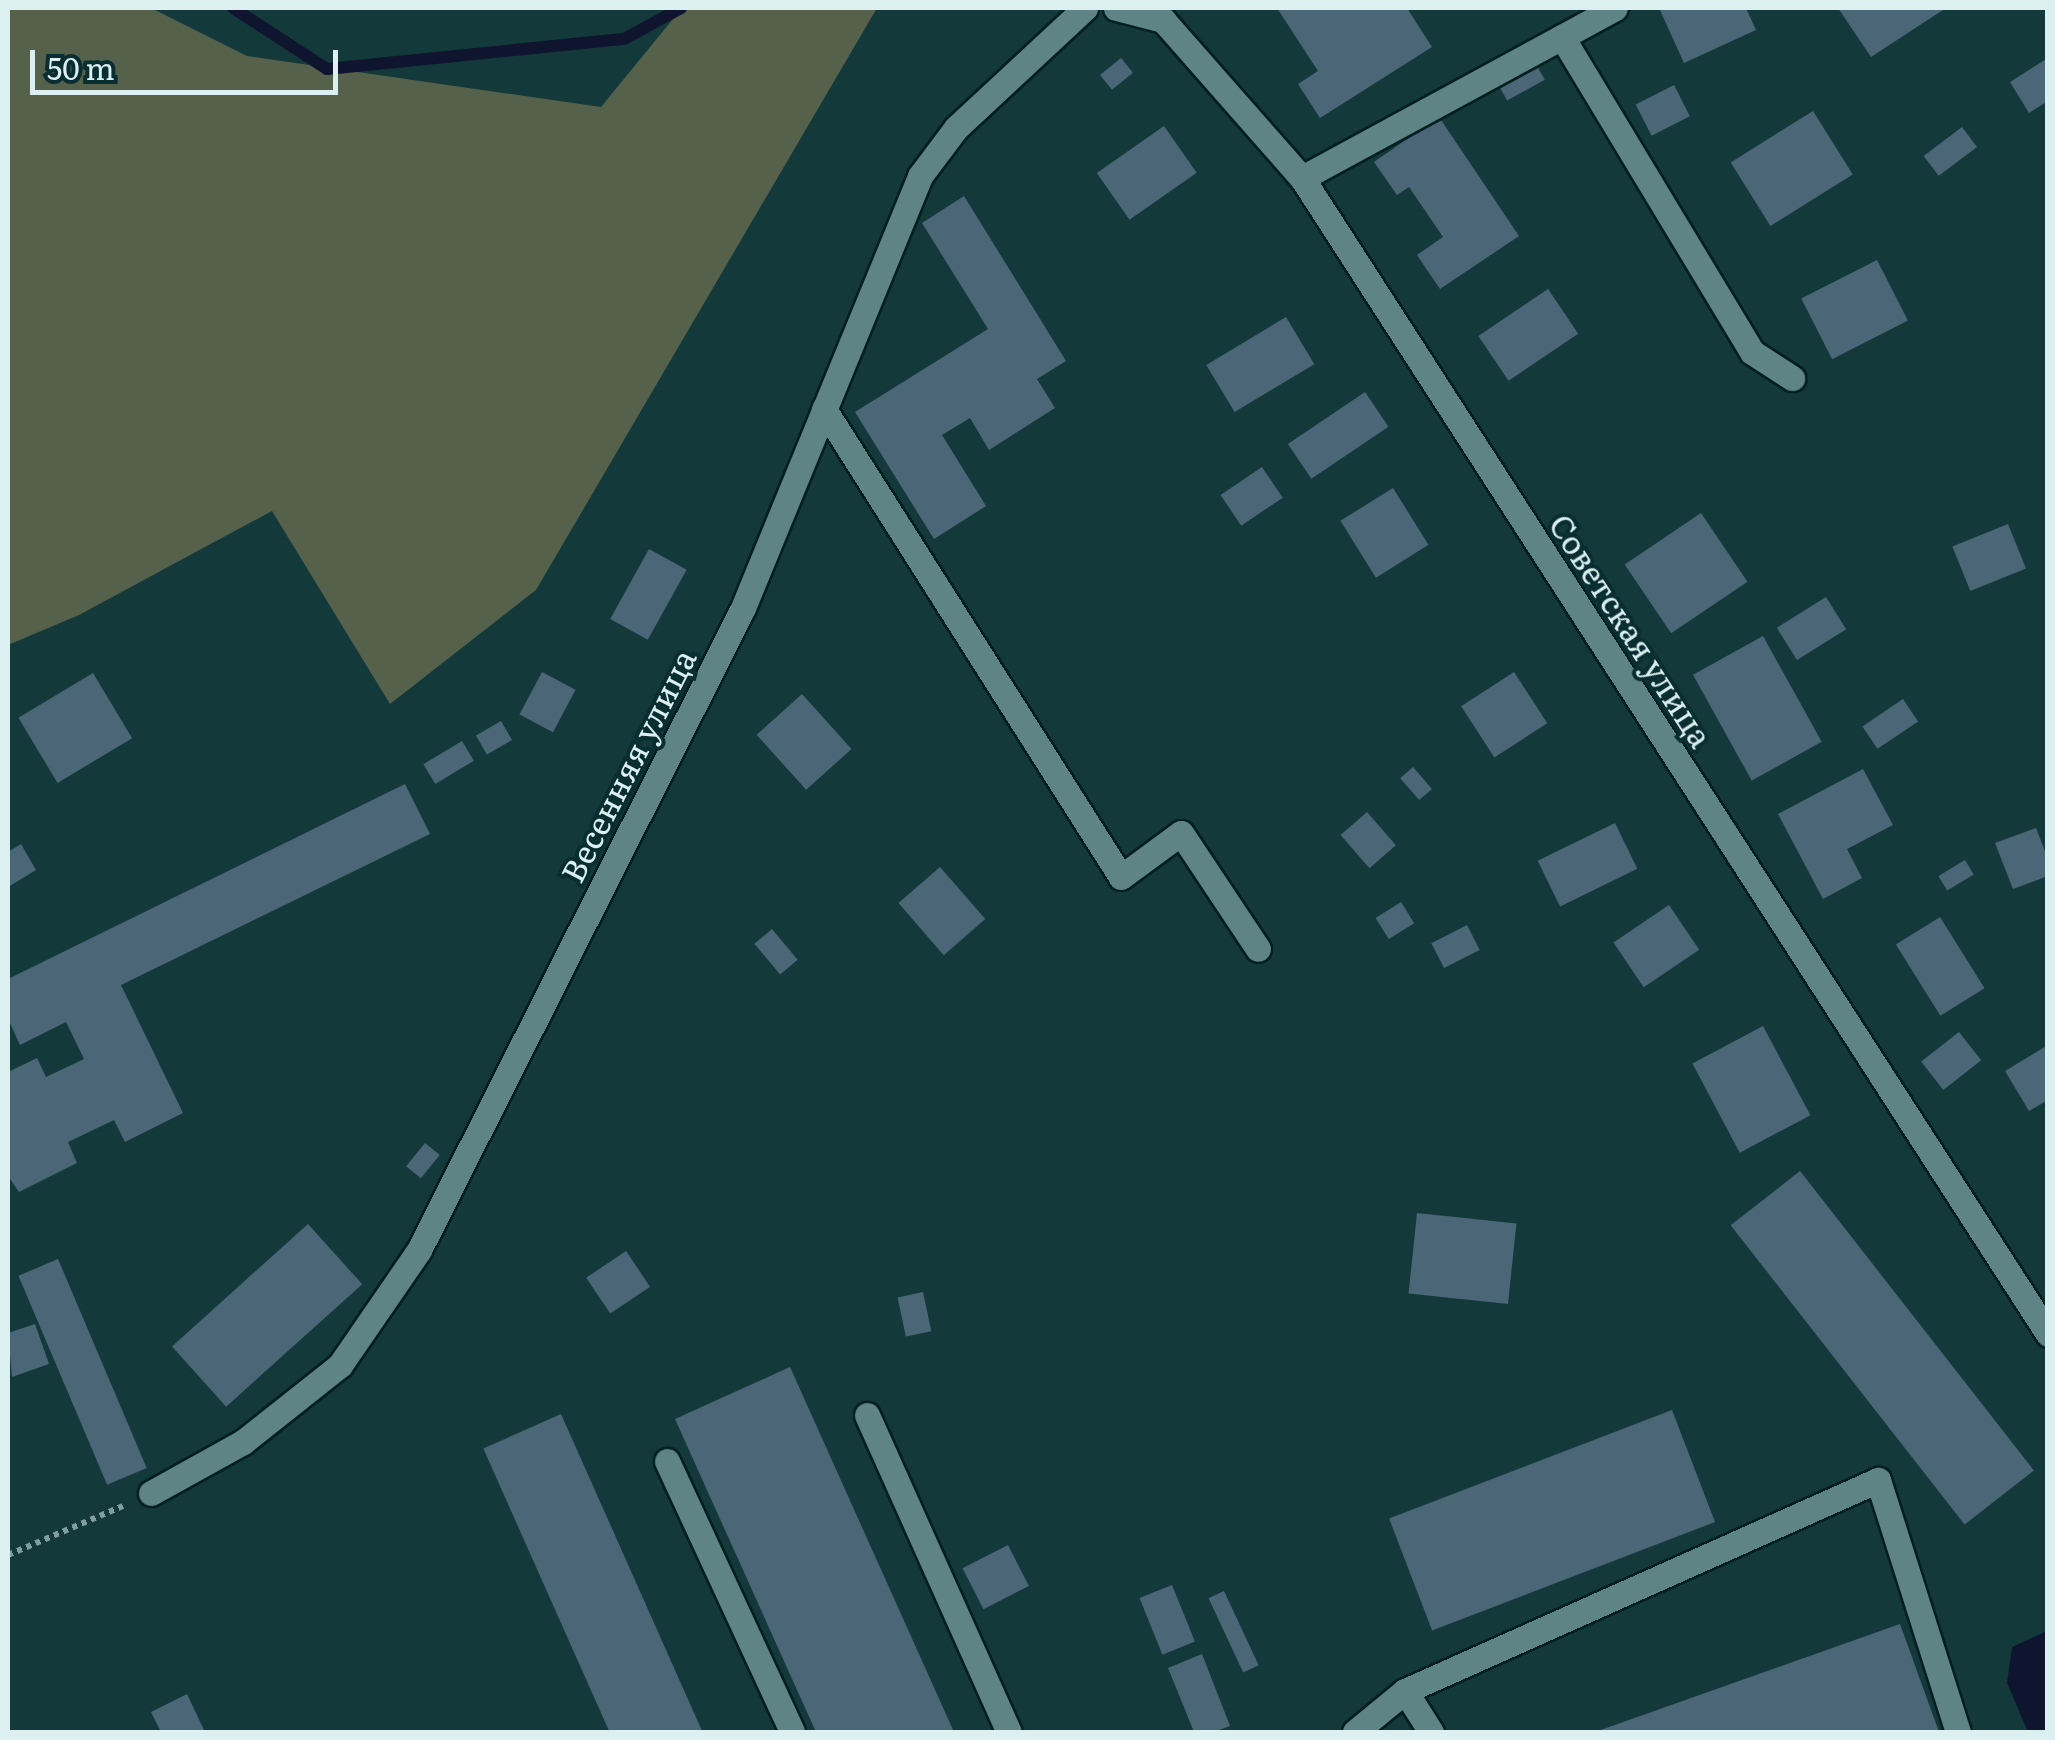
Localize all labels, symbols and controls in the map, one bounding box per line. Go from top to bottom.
scale bar [35,30,342,92]
text: 50 m [47,45,115,89]
street label: Советская улица [1542,506,1722,754]
street label: Весенняя улица [552,642,702,888]

